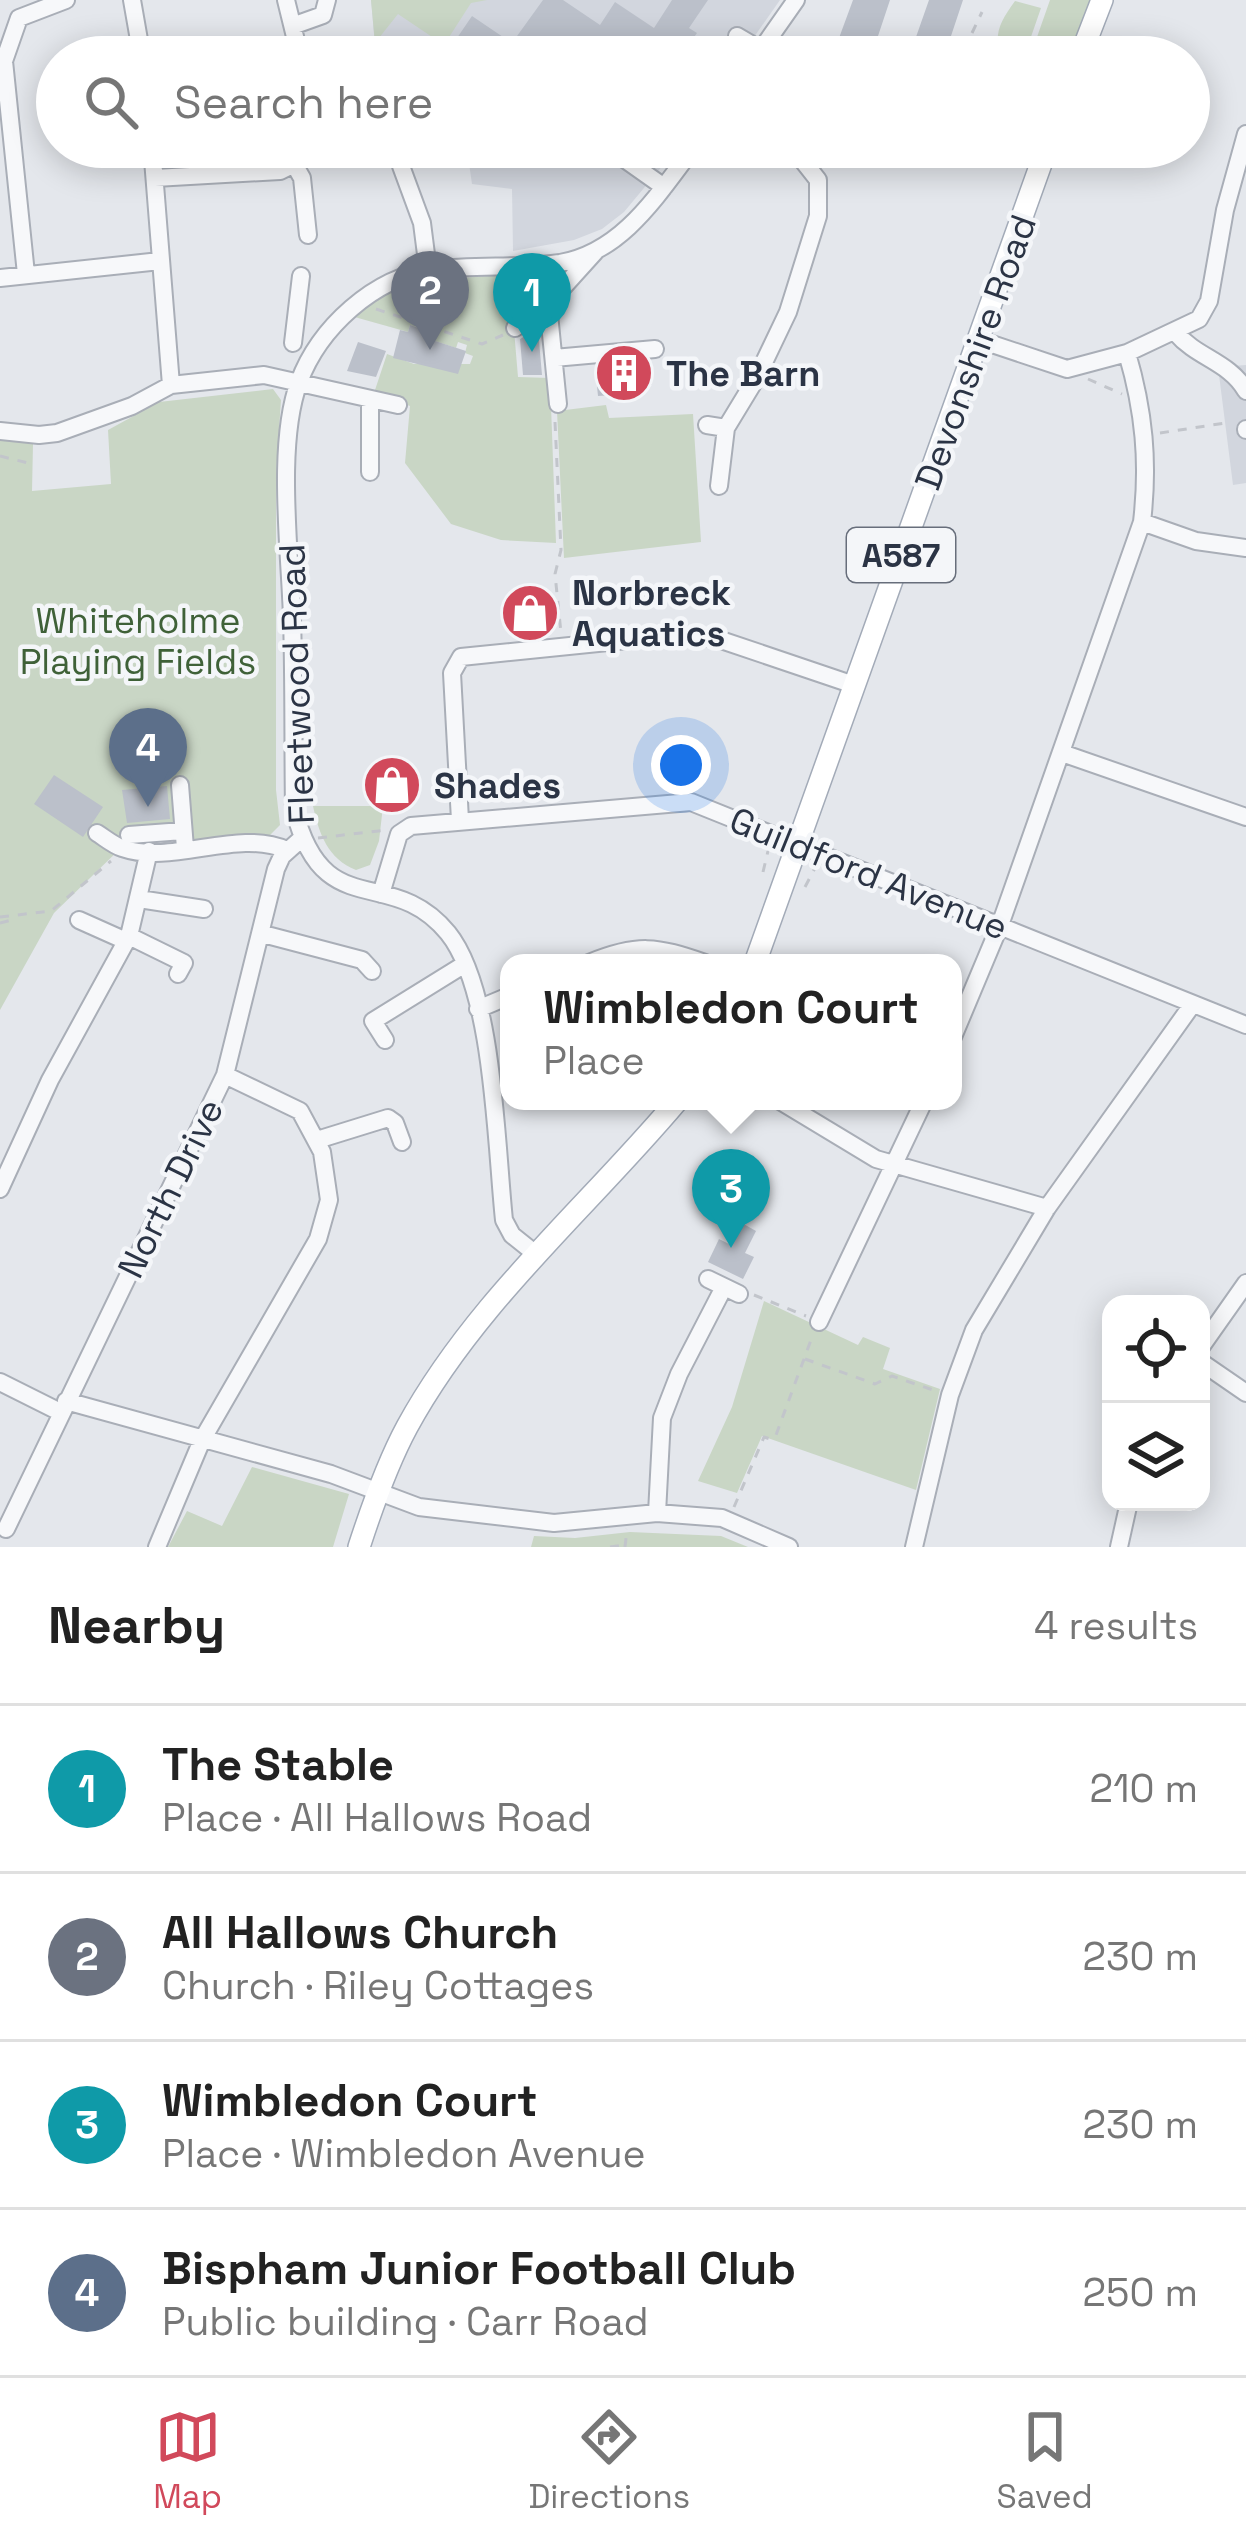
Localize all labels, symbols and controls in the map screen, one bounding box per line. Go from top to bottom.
search box [36,36,1210,168]
icon: search [78,69,144,135]
text: Search here [174,74,433,131]
street label: Devonshire Road [905,209,1047,496]
pin: 2 [391,251,469,350]
pin: 1 [493,253,571,352]
building icon: The Barn [593,342,655,404]
place label: The Barn [666,351,820,397]
road number: A587 [847,528,955,582]
street label: Fleetwood Road [269,543,325,825]
place label: Norbreck Aquatics [572,570,731,657]
shop icon: Norbreck Aquatics [499,582,561,644]
park label: Whiteholme Playing Fields [20,598,256,685]
pin: 4 [109,708,187,807]
your location [651,735,711,795]
shop icon: Shades [361,754,423,816]
place label: Shades [434,763,561,809]
street label: Guildford Avenue [723,797,1014,951]
popup [500,954,962,1110]
text: Wimbledon Court [543,979,919,1036]
text: Place [543,1036,645,1085]
street label: North Drive [108,1091,234,1286]
pin: 3 [692,1149,770,1248]
map controls [1102,1295,1210,1511]
button: locate [1102,1295,1210,1403]
button: layers [1102,1403,1210,1511]
text: Nearby [48,1593,225,1658]
text: 4 results [1034,1601,1198,1650]
text: The Stable [162,1736,394,1793]
text: 1 [78,1764,96,1813]
text: 210 m [1090,1764,1198,1813]
text: Place · All Hallows Road [162,1793,592,1842]
text: All Hallows Church [162,1904,558,1961]
text: 2 [75,1932,99,1981]
text: 230 m [1083,1932,1198,1981]
text: Church · Riley Cottages [162,1961,594,2010]
text: Wimbledon Court [162,2072,537,2129]
text: 3 [75,2100,99,2149]
text: 230 m [1083,2100,1198,2149]
text: Place · Wimbledon Avenue [162,2129,646,2178]
text: Bispham Junior Football Club [162,2240,796,2297]
text: 4 [75,2268,99,2317]
text: 250 m [1083,2268,1198,2317]
text: Public building · Carr Road [162,2297,649,2346]
tab: Map [153,2404,222,2518]
tab: Directions [528,2404,690,2518]
tab: Saved [997,2404,1093,2518]

